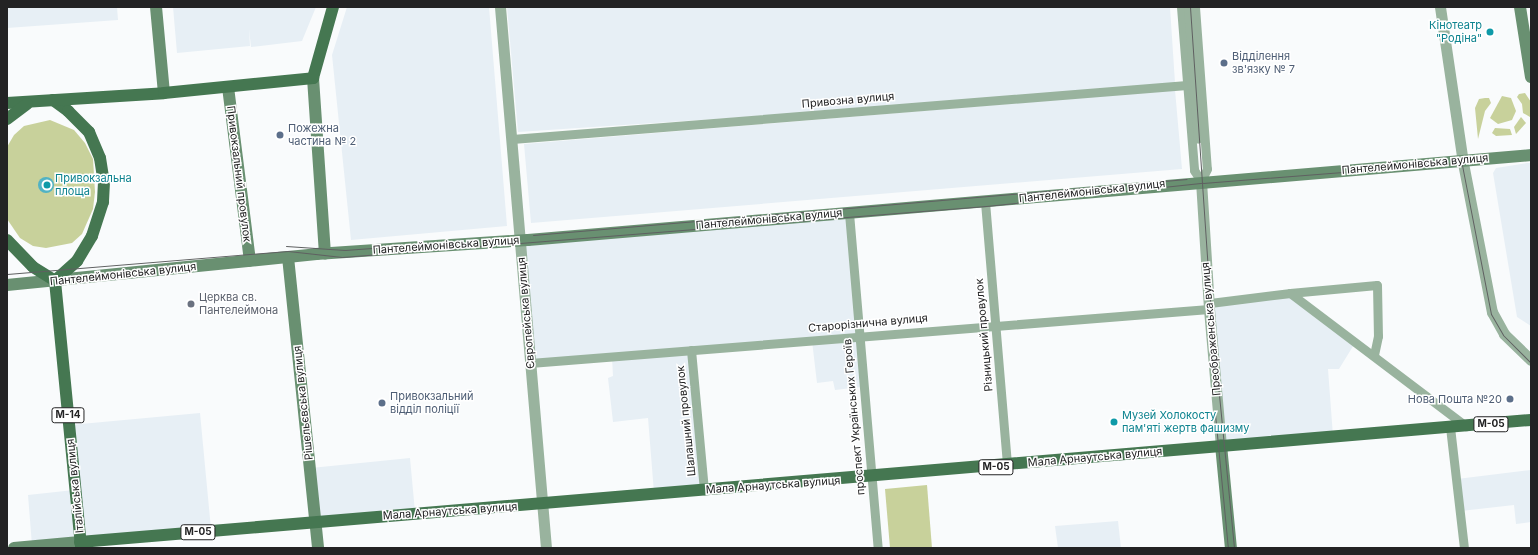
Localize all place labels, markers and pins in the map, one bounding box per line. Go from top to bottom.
place label: Кінотеатр "Родіна" [1429,19,1482,45]
marker: Кінотеатр "Родіна" [1485,27,1495,37]
place label: Відділення зв'язку № 7 [1232,50,1295,76]
marker: Відділення зв'язку № 7 [1219,58,1229,68]
place label: Пожежна частина № 2 [288,122,356,148]
marker: Пожежна частина № 2 [275,130,285,140]
place label: Привокзальна площа [55,172,132,198]
marker: Привокзальна площа [42,180,52,190]
place label: Церква св. Пантелеймона [199,291,278,317]
marker: Церква св. Пантелеймона [186,299,196,309]
place label: Привокзальний відділ поліції [390,390,474,416]
place label: Нова Пошта №20 [1408,392,1502,406]
marker: Нова Пошта №20 [1505,394,1515,404]
marker: Привокзальний відділ поліції [377,398,387,408]
place label: Музей Холокосту пам'яті жертв фашизму [1122,409,1249,435]
marker: Музей Холокосту пам'яті жертв фашизму [1109,417,1119,427]

